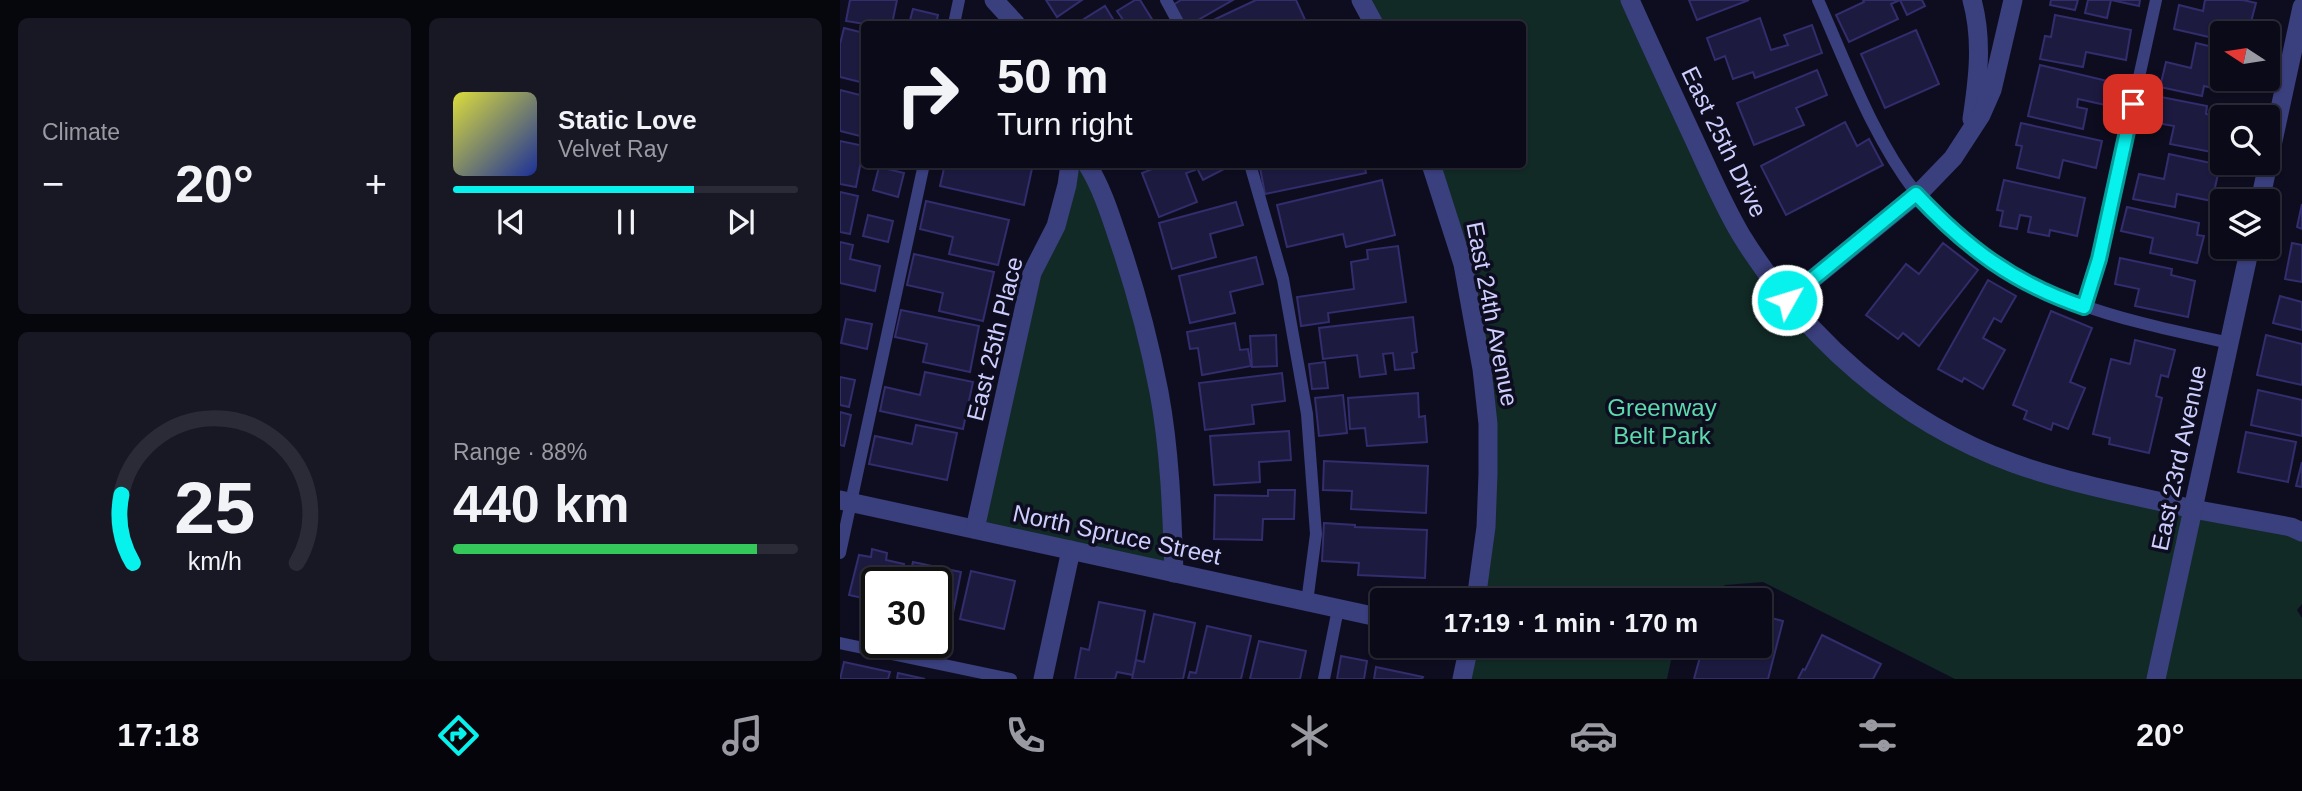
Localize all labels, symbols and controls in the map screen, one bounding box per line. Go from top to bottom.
north arrow [2210,21,2280,91]
map controls [2210,21,2280,259]
icon: right [882,49,973,140]
text: 50 m [997,49,1109,103]
street label: East 25th Drive [1676,62,1773,221]
pin [2103,74,2163,134]
icon: arrive [2114,85,2152,123]
text: Static Love [558,105,697,135]
button: search [2210,105,2280,175]
text: Turn right [997,106,1133,142]
text: Climate [42,119,120,145]
text: Velvet Ray [558,136,668,162]
text: 20° [175,155,254,213]
text: − [42,163,64,205]
text: + [365,163,387,205]
button: layers [2210,189,2280,259]
icon: previous [492,203,530,241]
icon: pause [607,203,645,241]
icon: next [722,203,760,241]
street label: East 24th Avenue [1461,219,1524,409]
street label: East 25th Place [961,254,1028,424]
position arrow [1750,263,1824,337]
street label: East 23rd Avenue [2146,363,2211,553]
park label: Greenway Belt Park [1607,394,1717,449]
text: Range · 88% [453,439,587,465]
text: 25 [174,467,255,548]
text: 440 km [453,475,629,533]
street label: North Spruce Street [1011,499,1224,570]
text: km/h [187,546,242,574]
speed limit sign: 30 [861,567,952,658]
text: 17:19 · 1 min · 170 m [1444,608,1698,638]
icon: directions [434,711,483,760]
icon: music [718,711,767,760]
icon: phone [1001,711,1050,760]
icon: climate [1285,711,1334,760]
icon: car [1569,711,1618,760]
icon: filters [1853,711,1902,760]
text: 17:18 [117,717,199,753]
text: 20° [2136,717,2185,753]

